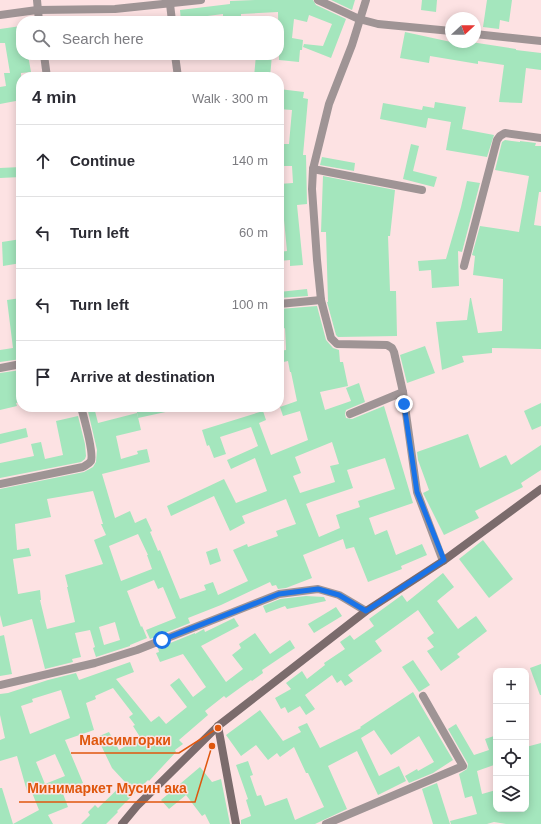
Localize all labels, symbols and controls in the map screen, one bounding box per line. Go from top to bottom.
north arrow [445,12,481,48]
search box [16,16,284,60]
icon: search [30,27,52,49]
text: Search here [62,30,144,47]
text: 4 min [32,88,76,107]
text: Walk · 300 m [192,91,268,106]
icon: ahead [32,150,54,172]
text: Continue [70,152,135,169]
text: 140 m [232,153,268,168]
icon: left [32,222,54,244]
text: Turn left [70,224,129,241]
text: 60 m [239,225,268,240]
icon: left [32,294,54,316]
text: Turn left [70,296,129,313]
text: 100 m [232,297,268,312]
icon: arrive [32,366,54,388]
text: Arrive at destination [70,368,215,385]
route end [395,395,413,413]
route start [153,631,171,649]
map controls [493,668,529,812]
button: + [493,668,529,704]
button: − [493,704,529,740]
callout: Максимгорки [71,727,179,753]
text: Максимгорки [79,732,171,748]
button: locate [493,740,529,776]
callout: Минимаркет Мусин ака [19,776,195,802]
button: layers [493,776,529,812]
text: Минимаркет Мусин ака [27,780,187,796]

